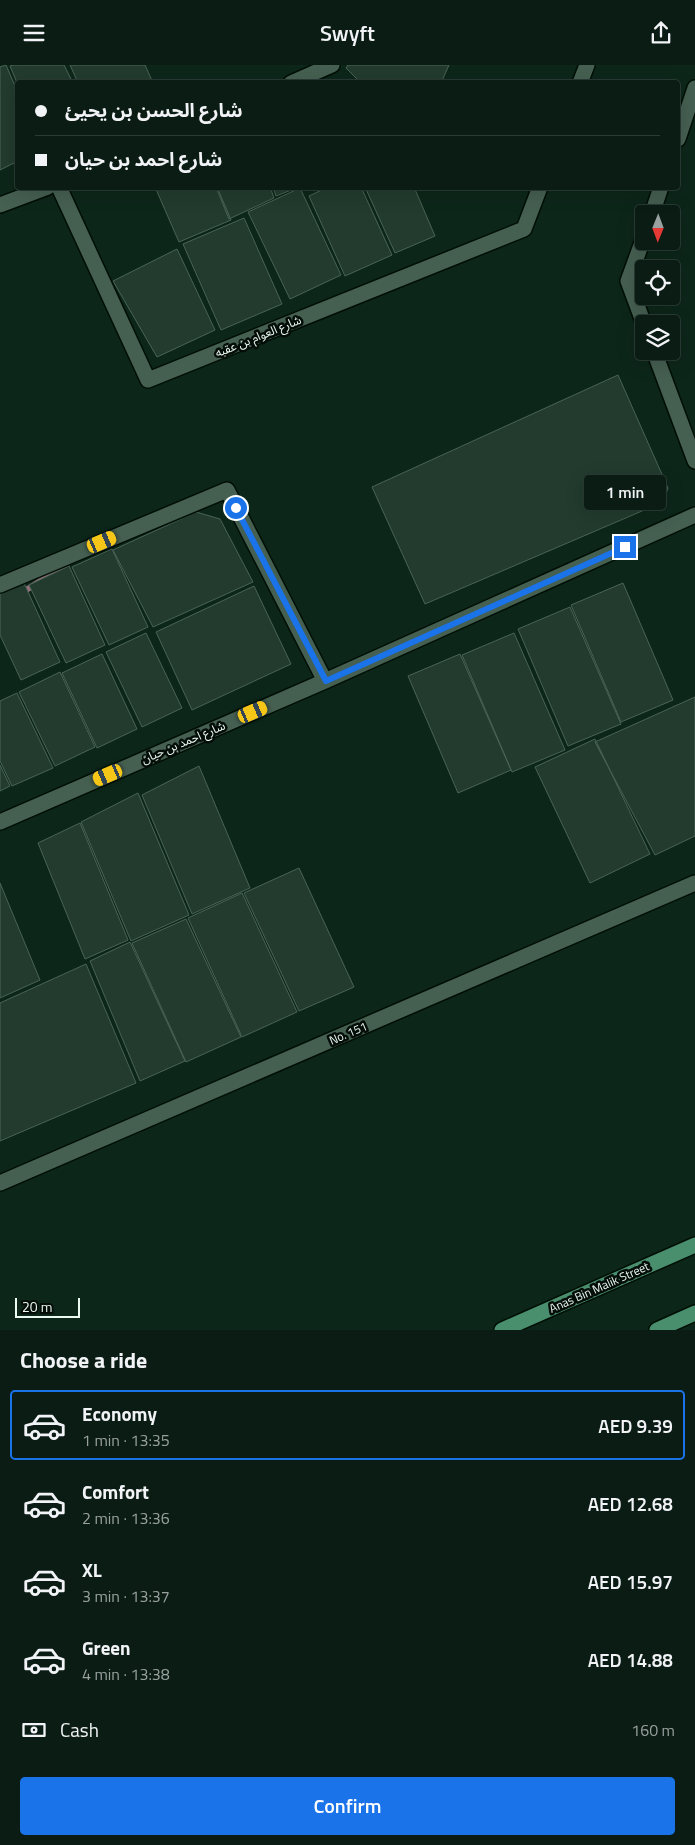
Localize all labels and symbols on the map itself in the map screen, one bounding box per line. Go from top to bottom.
north arrow [635,205,680,250]
street label: شارع العوام بن عقبه [212,310,304,362]
callout: 1 min [584,475,666,509]
route start [225,497,247,519]
car [85,529,118,555]
route end [614,536,636,558]
car [236,699,269,725]
street label: شارع احمد بن حيان [138,716,228,768]
car [91,762,124,788]
street label: No. 151 [326,1016,370,1050]
street label: Anas Bin Malik Street [546,1256,653,1318]
scale bar [15,1295,80,1318]

